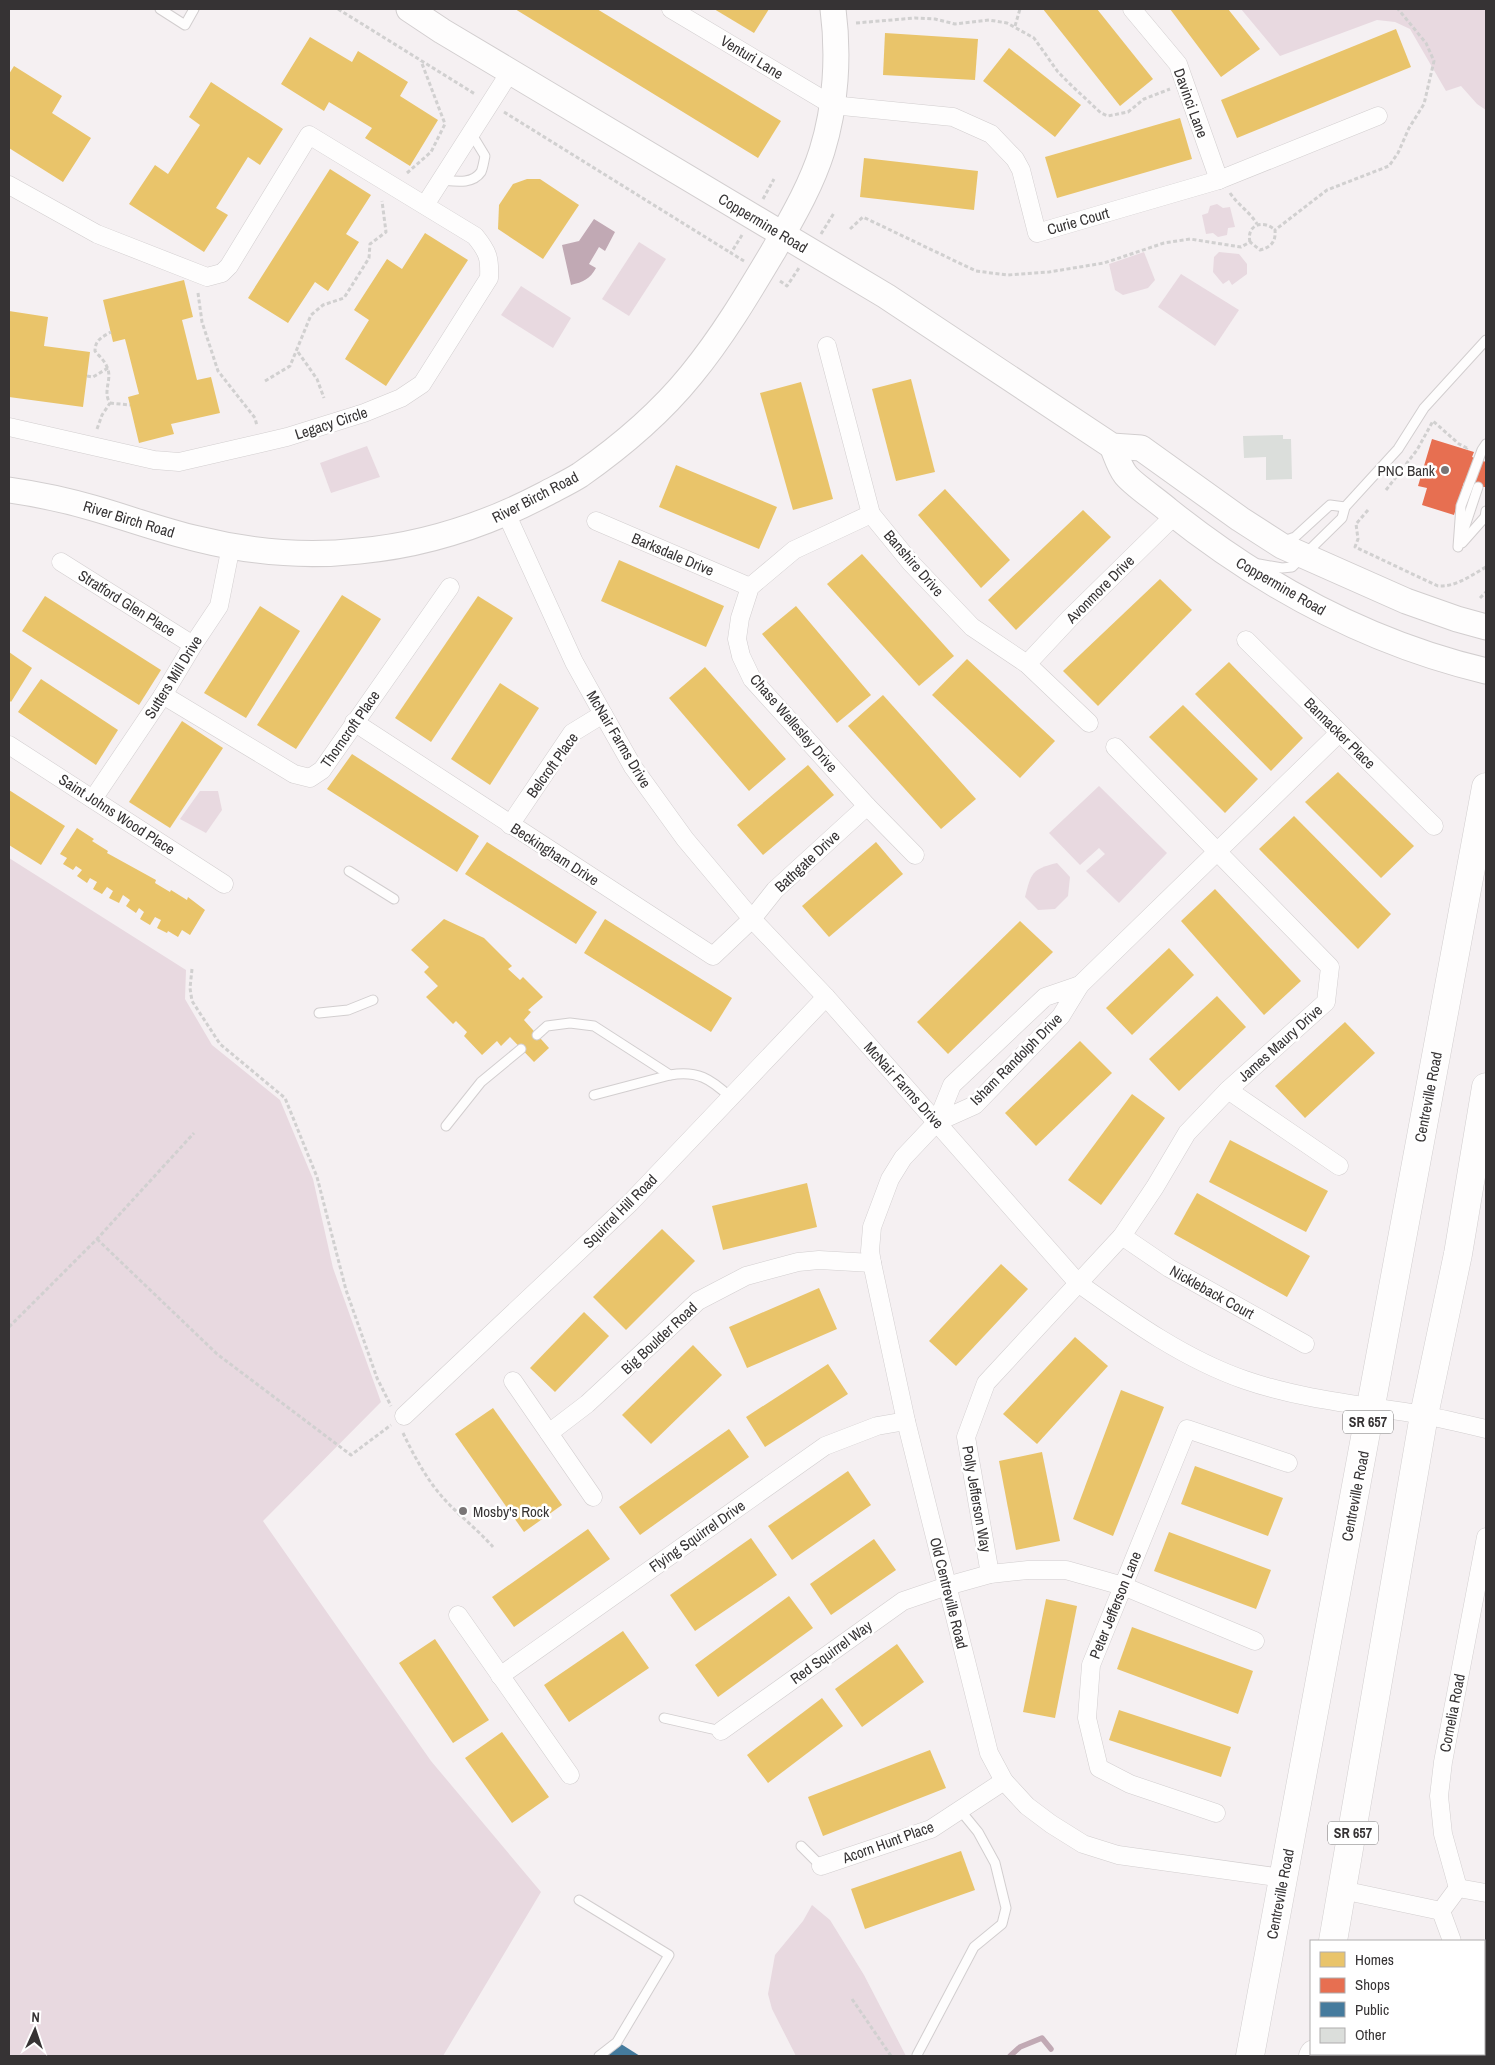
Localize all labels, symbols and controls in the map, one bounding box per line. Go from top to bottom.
street label: Venturi Lane [717,30,787,84]
street label: Davinci Lane [1169,65,1213,141]
street label: Coppermine Road [715,188,811,258]
street label: Curie Court [1045,202,1112,240]
street label: Legacy Circle [292,401,370,445]
place label: PNC Bank [1378,460,1436,481]
marker: PNC Bank [1439,464,1451,476]
street label: River Birch Road [488,466,582,528]
street label: River Birch Road [81,495,177,543]
street label: Banshire Drive [879,525,949,601]
street label: Barksdale Drive [629,527,718,581]
street label: Avonmore Drive [1061,550,1139,628]
street label: Coppermine Road [1232,552,1330,620]
street label: Stratford Glen Place [74,565,180,641]
street label: Sutters Mill Drive [139,631,207,723]
street label: Chase Wellesley Drive [745,669,843,777]
street label: Thorncroft Place [316,686,385,772]
street label: McNair Farms Drive [582,686,656,792]
street label: Bannacker Place [1300,693,1380,773]
street label: Belcroft Place [521,728,583,802]
street label: Saint Johns Wood Place [55,769,179,860]
street label: Beckingham Drive [507,818,603,890]
street label: Bathgate Drive [770,825,844,897]
street label: James Maury Drive [1233,999,1327,1086]
street label: Isham Randolph Drive [965,1008,1067,1110]
street label: McNair Farms Drive [859,1037,949,1133]
street label: Centreville Road [1409,1050,1447,1144]
street label: Squirrel Hill Road [578,1169,662,1253]
street label: Nickleback Court [1166,1260,1259,1324]
street label: Big Boulder Road [616,1297,702,1379]
road number: SR 657 [1343,1410,1393,1434]
street label: Polly Jefferson Way [957,1444,997,1555]
street label: Centreville Road [1336,1449,1374,1543]
street label: Flying Squirrel Drive [645,1495,749,1577]
place label: Mosby's Rock [473,1501,550,1522]
marker: Mosby's Rock [457,1505,469,1517]
street label: Old Centreville Road [925,1535,973,1651]
street label: Peter Jefferson Lane [1084,1548,1146,1662]
street label: Red Squirrel Way [786,1615,877,1689]
street label: Cornelia Road [1434,1672,1470,1754]
street label: Acorn Hunt Place [838,1816,937,1869]
road number: SR 657 [1328,1822,1378,1845]
street label: Centreville Road [1261,1847,1299,1941]
legend [1310,1940,1485,2055]
text: Homes [1355,1949,1394,1970]
text: Shops [1355,1974,1390,1995]
text: Public [1355,1999,1389,2020]
north arrow [10,2005,60,2055]
text: N [31,2008,40,2026]
text: Other [1355,2024,1386,2045]

